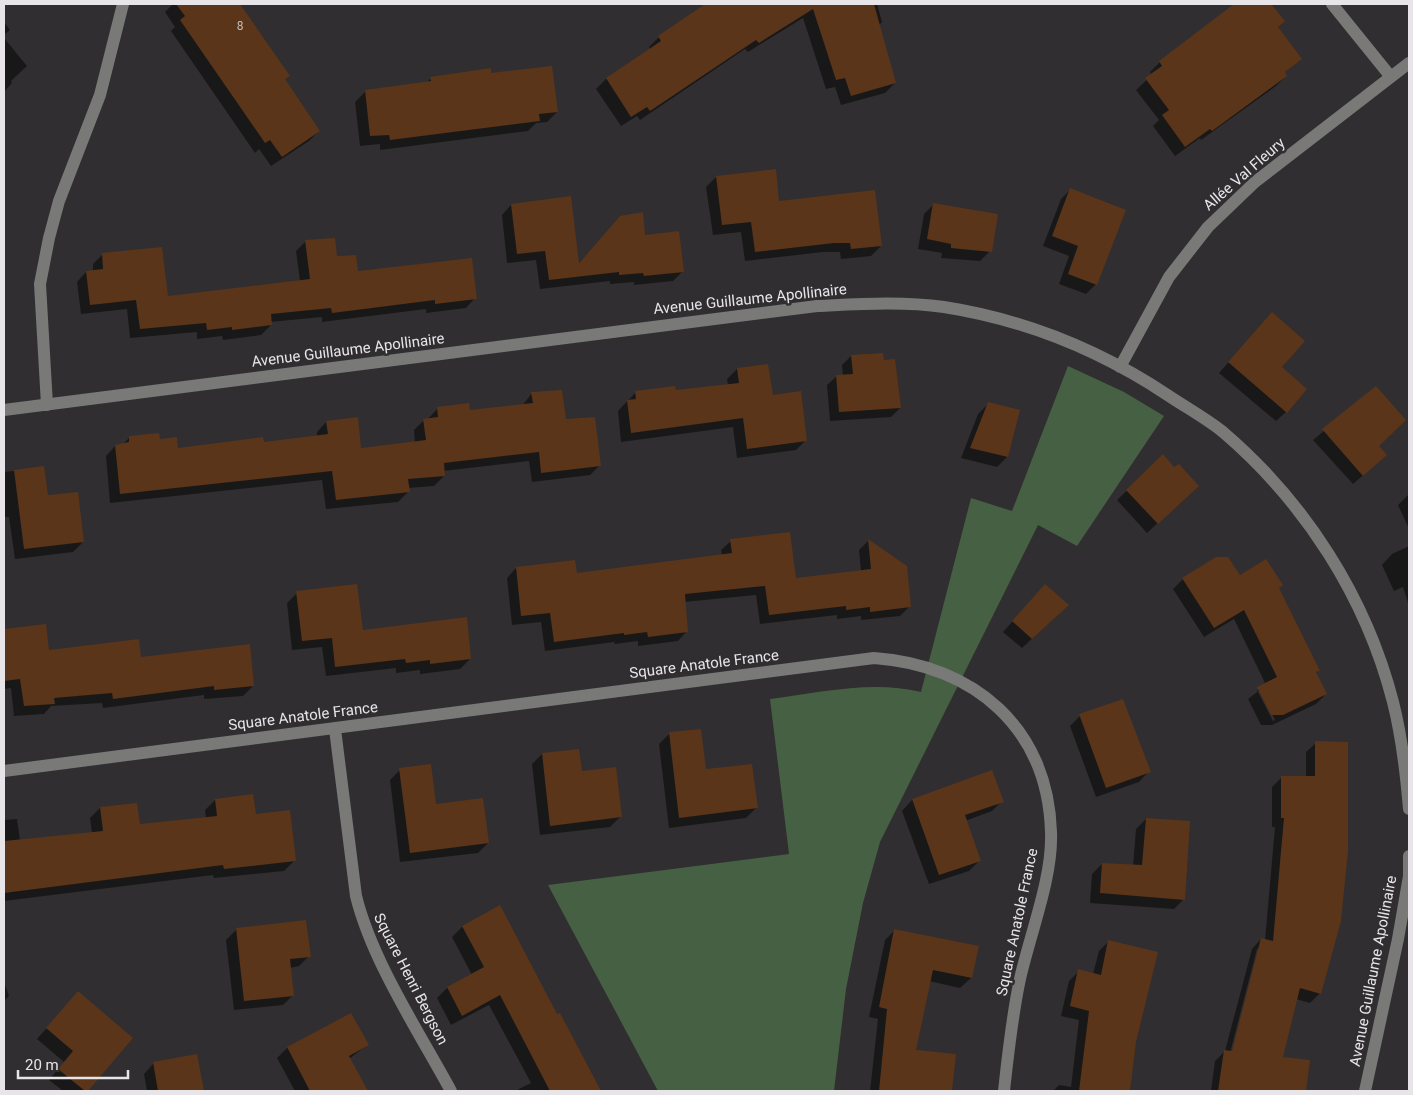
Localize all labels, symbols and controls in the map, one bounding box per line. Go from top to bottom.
house number: 8 [237,19,244,33]
street label: Allée Val Fleury [1200,134,1288,214]
street label: Avenue Guillaume Apollinaire [653,280,848,318]
street label: Avenue Guillaume Apollinaire [251,329,445,371]
street label: Square Anatole France [628,646,780,682]
street label: Square Anatole France [227,698,379,734]
street label: Square Anatole France [993,846,1041,997]
street label: Avenue Guillaume Apollinaire [1346,874,1400,1068]
street label: Square Henri Bergson [370,910,452,1048]
scale bar [18,1048,128,1080]
text: 20 m [25,1056,59,1074]

